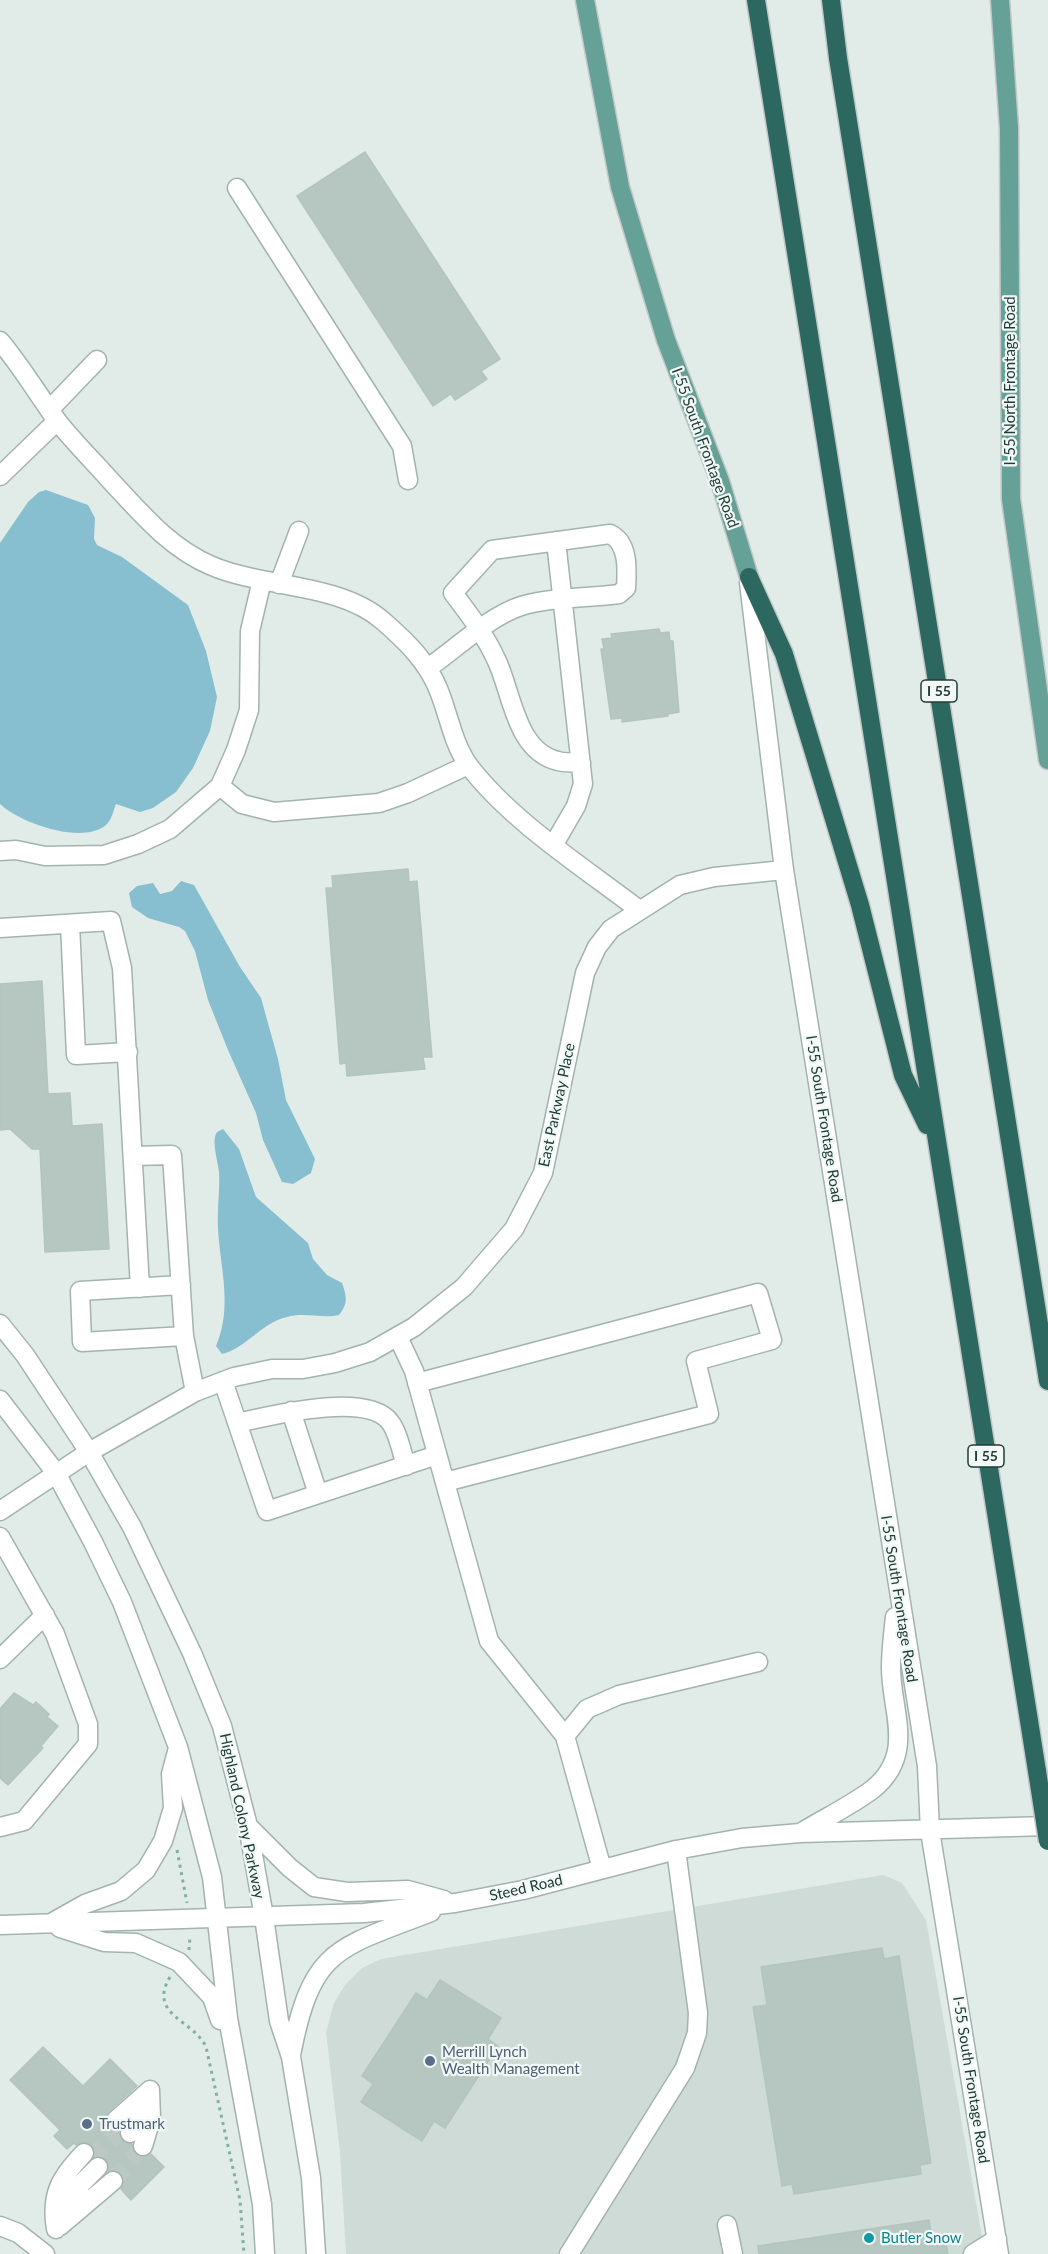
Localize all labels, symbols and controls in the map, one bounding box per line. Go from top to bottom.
street label: I-55 North Frontage Road [1001,296,1019,466]
street label: I-55 South Frontage Road [668,366,742,530]
road number: I 55 [921,680,957,702]
street label: I-55 South Frontage Road [802,1034,846,1204]
street label: East Parkway Place [535,1041,579,1169]
road number: I 55 [968,1445,1004,1467]
street label: I-55 South Frontage Road [877,1514,921,1684]
street label: Highland Colony Parkway [216,1732,268,1900]
street label: Steed Road [488,1871,564,1905]
street label: I-55 South Frontage Road [949,1995,993,2165]
place label: Merrill Lynch Wealth Management [442,2043,580,2078]
marker: Merrill Lynch Wealth Management [423,2054,437,2068]
place label: Trustmark [99,2115,165,2133]
marker: Trustmark [80,2117,94,2131]
place label: Butler Snow [881,2229,962,2247]
marker: Butler Snow [862,2231,876,2245]

